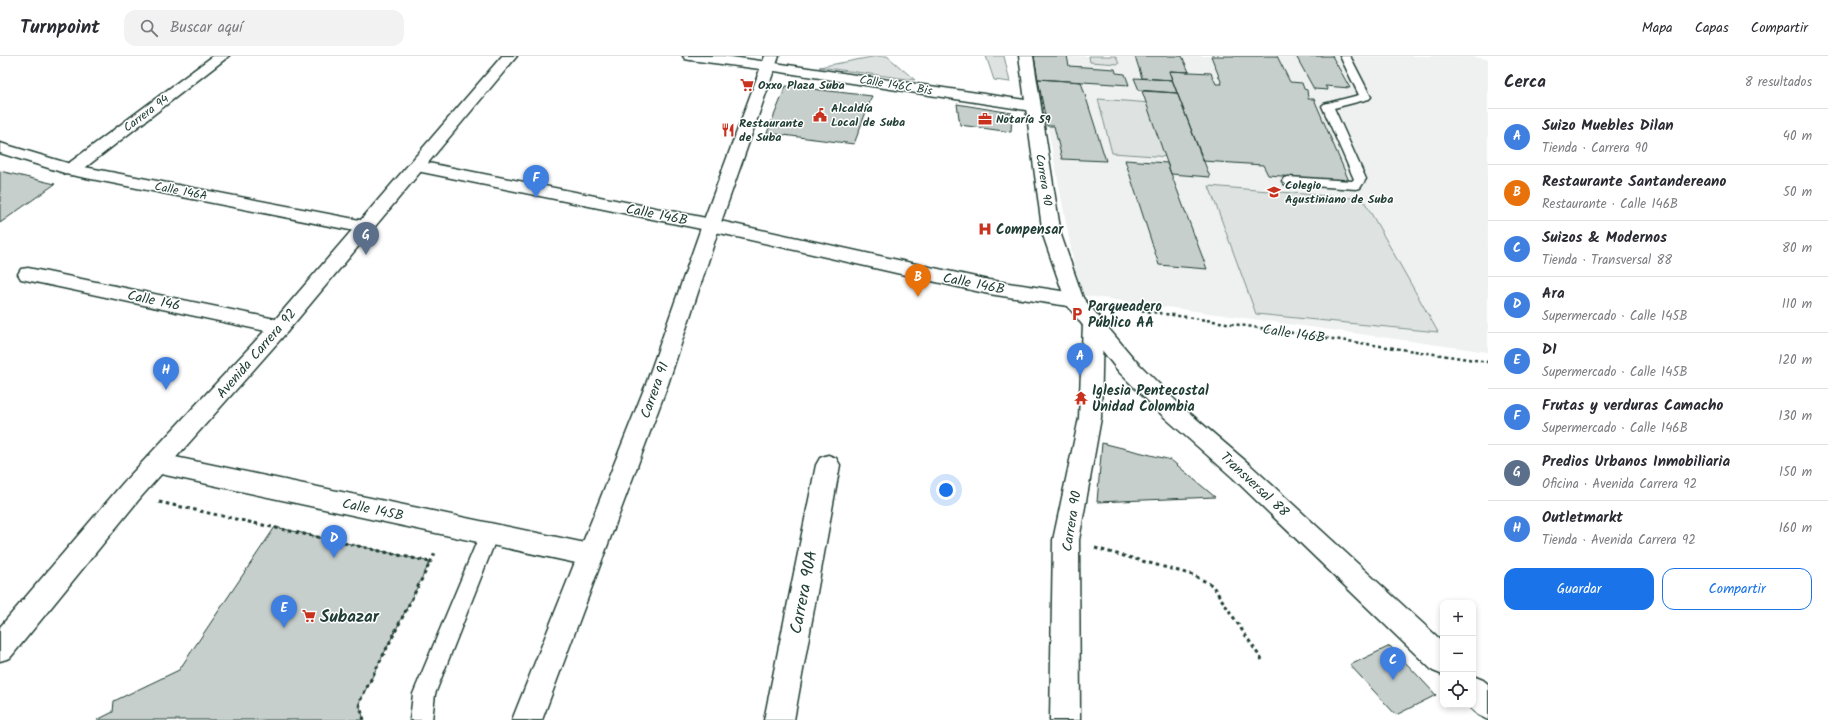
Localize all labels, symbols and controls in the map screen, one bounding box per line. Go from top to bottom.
search box [124,10,404,46]
text: Turnpoint [20,13,100,43]
text: Buscar aquí [170,16,243,40]
icon: search [138,17,160,39]
text: Mapa [1642,17,1673,39]
text: Capas [1695,17,1729,39]
text: Compartir [1751,17,1808,39]
text: Cerca [1504,69,1546,96]
street label: Calle 146C Bis [858,70,934,101]
text: 8 resultados [1745,72,1812,93]
place label: Oxxo Plaza Suba [758,76,845,95]
supermarket icon: Oxxo Plaza Suba [739,77,755,93]
street label: Carrera 94 [119,90,174,137]
place label: Alcaldía Local de Suba [831,99,905,132]
public building icon: Alcaldía Local de Suba [812,107,828,123]
place label: Notaría 59 [996,110,1051,129]
office icon: Notaría 59 [977,111,993,127]
place label: Restaurante de Suba [739,114,804,147]
text: Suizo Muebles Dilan [1542,114,1674,138]
restaurant icon: Restaurante de Suba [720,122,736,138]
text: A [1513,126,1521,147]
text: 40 m [1783,126,1812,147]
text: Tienda · Carrera 90 [1542,138,1648,159]
street label: Carrera 90 [1030,153,1057,207]
pin: F [523,165,549,198]
text: Restaurante Santandereano [1542,170,1726,194]
place label: Colegio Agustiniano de Suba [1285,176,1393,209]
street label: Calle 146A [153,177,209,206]
text: B [1513,182,1521,203]
text: 50 m [1783,182,1812,203]
school or university icon: Colegio Agustiniano de Suba [1266,184,1282,200]
text: Restaurante · Calle 146B [1542,194,1678,215]
street label: Calle 146B [624,198,690,232]
place label: Compensar [996,219,1064,241]
hospital icon: Compensar [977,221,993,237]
pin: G [353,222,379,255]
text: Suizos & Modernos [1542,226,1667,250]
text: C [1513,238,1521,259]
text: 80 m [1782,238,1812,259]
text: Tienda · Transversal 88 [1542,250,1672,271]
pin: B [905,264,931,297]
street label: Calle 146B [941,267,1007,301]
text: Ara [1542,282,1565,306]
street label: Calle 146 [125,285,182,317]
text: D [1513,294,1521,315]
text: 110 m [1782,294,1812,315]
place label: Parqueadero Público AA [1088,296,1162,334]
street label: Avenida Carrera 92 [211,304,302,404]
parking icon: Parqueadero Público AA [1069,306,1085,322]
text: Supermercado · Calle 145B [1542,306,1688,327]
street label: Calle 146B [1261,319,1326,349]
text: D1 [1542,338,1557,362]
pin: A [1067,343,1093,376]
text: E [1513,350,1521,371]
text: 120 m [1778,350,1812,371]
pin: H [153,357,179,390]
street label: Carrera 91 [635,359,675,422]
text: Supermercado · Calle 145B [1542,362,1688,383]
place label: Iglesia Pentecostal Unidad Colombia [1092,380,1209,418]
temple icon: Iglesia Pentecostal Unidad Colombia [1073,390,1089,406]
text: Frutas y verduras Camacho [1542,394,1723,418]
text: F [1513,406,1521,427]
text: 130 m [1778,406,1812,427]
text: Supermercado · Calle 146B [1542,418,1688,439]
street label: Transversal 88 [1215,447,1294,523]
text: Predios Urbanos Inmobiliaria [1542,450,1730,474]
text: G [1513,462,1521,483]
text: 150 m [1779,462,1812,483]
text: Oficina · Avenida Carrera 92 [1542,474,1697,495]
your location [936,480,956,500]
street label: Carrera 90 [1056,489,1088,553]
street label: Calle 145B [340,493,406,527]
text: Outletmarkt [1542,506,1623,530]
text: H [1513,518,1521,539]
text: 160 m [1779,518,1812,539]
pin: D [321,525,347,558]
text: Tienda · Avenida Carrera 92 [1542,530,1696,551]
street label: Carrera 90A [783,548,826,636]
button: Guardar [1504,568,1654,610]
button: Compartir [1662,568,1812,610]
pin: E [271,595,297,628]
map controls [1440,600,1476,708]
button: + [1440,600,1476,636]
place label: Subazar [320,604,380,631]
supermarket icon: Subazar [301,608,317,624]
button: − [1440,636,1476,672]
pin: C [1380,647,1406,680]
button: locate [1440,672,1476,708]

